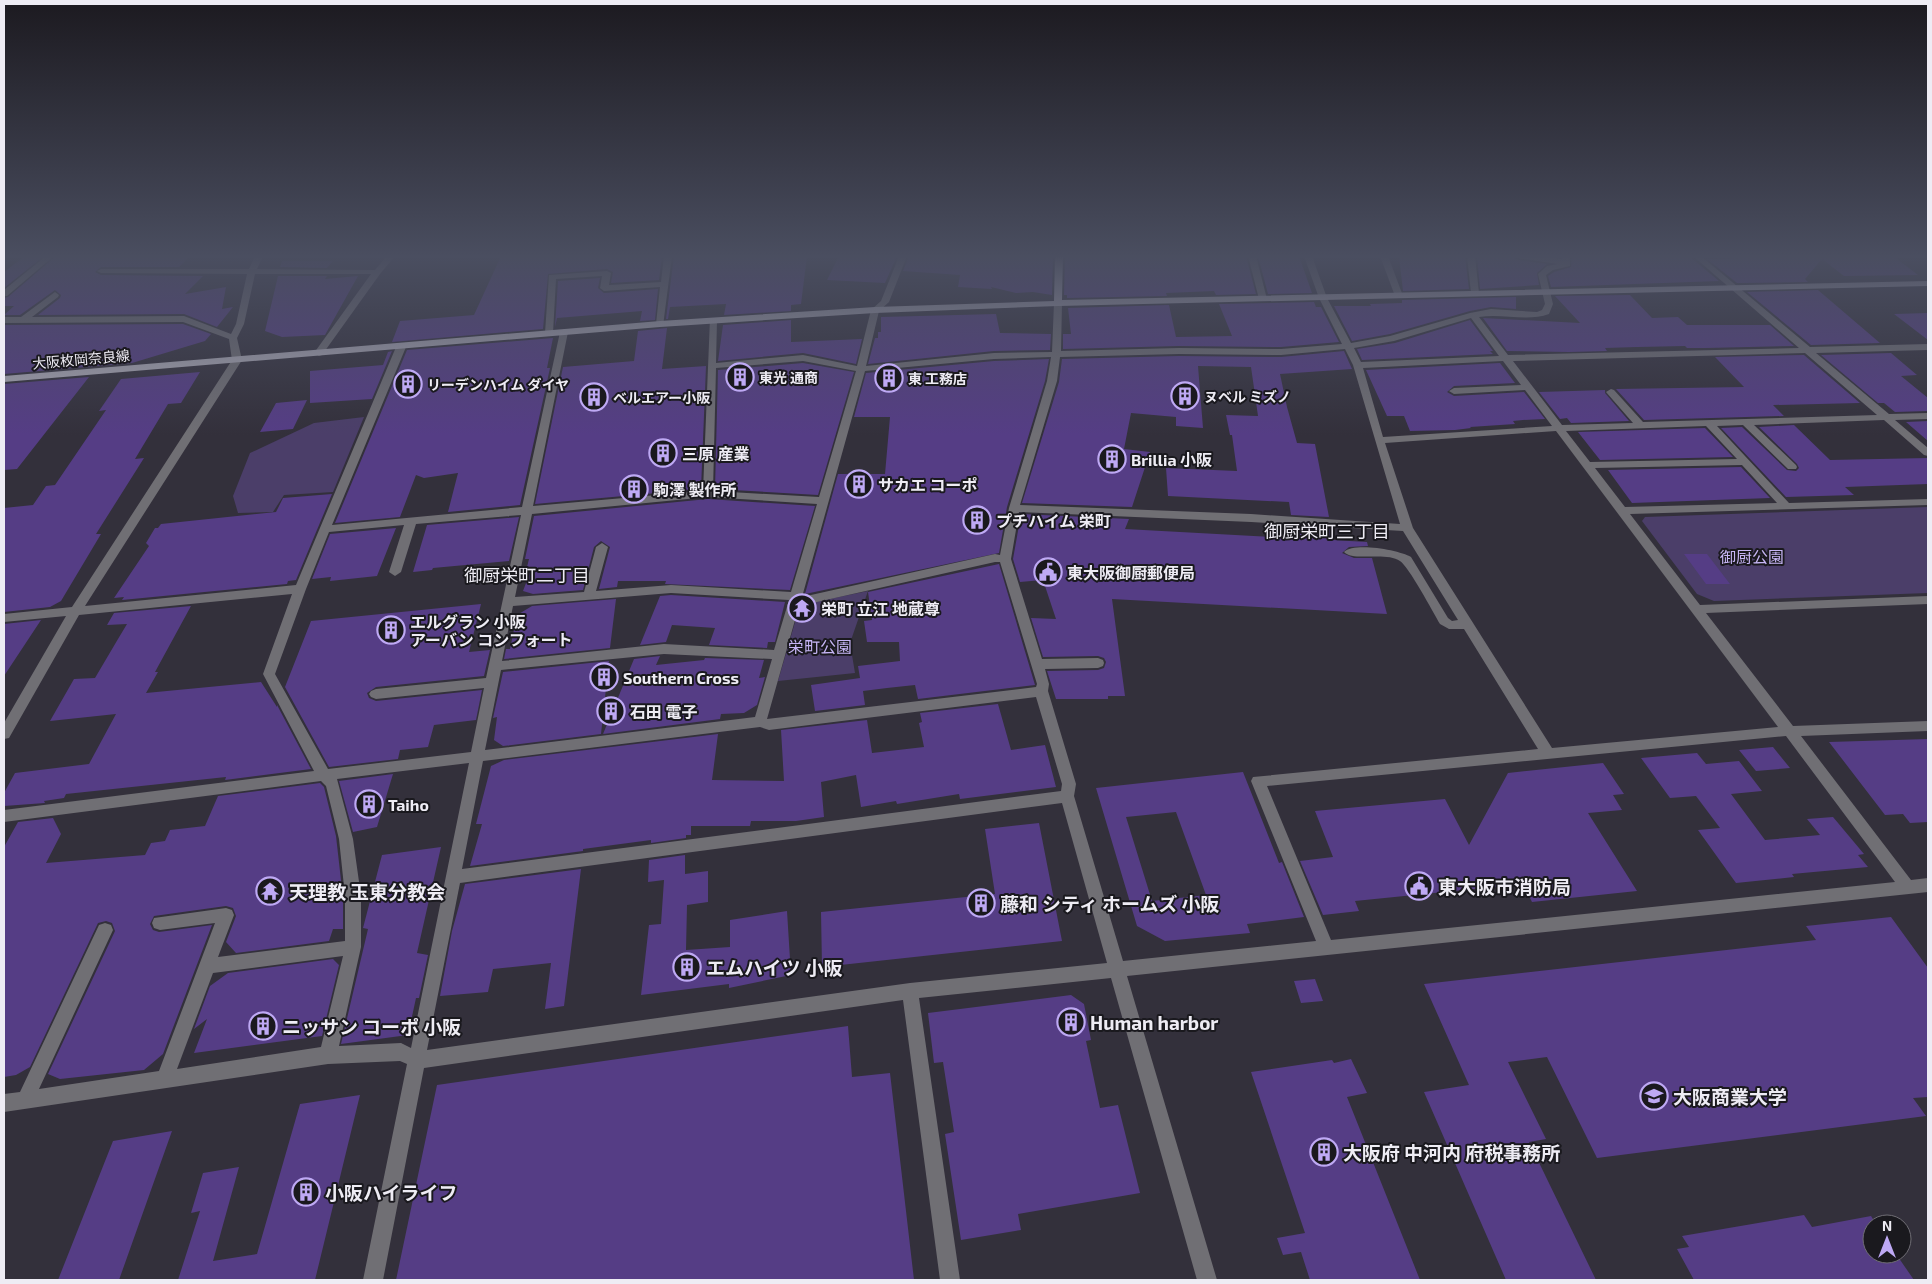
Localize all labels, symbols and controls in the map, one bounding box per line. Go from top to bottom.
street label: 大阪枚岡奈良線 [31,346,131,372]
building icon: 東光 通商 [725,362,755,392]
building icon: 東 工務店 [874,363,904,393]
building icon: リーデンハイム ダイヤ [393,369,423,399]
place label: 東光 通商 [759,369,818,386]
place label: 東 工務店 [908,370,967,387]
place label: リーデンハイム ダイヤ [427,376,569,393]
building icon: ヌベル ミズノ [1170,381,1200,411]
building icon: ベルエアー小阪 [579,382,609,412]
place label: ヌベル ミズノ [1204,388,1291,405]
place label: ベルエアー小阪 [613,389,710,406]
building icon: 三原 産業 [648,438,678,468]
place label: 三原 産業 [682,444,749,463]
building icon: Brillia 小阪 [1097,444,1127,474]
place label: Brillia 小阪 [1131,450,1212,469]
building icon: サカエ コーポ [844,469,874,499]
building icon: 駒澤 製作所 [619,474,649,504]
place label: サカエ コーポ [878,475,977,494]
place label: 駒澤 製作所 [653,480,736,499]
building icon: プチハイム 栄町 [962,505,992,535]
place label: プチハイム 栄町 [996,511,1111,530]
district label: 御厨栄町三丁目 [1264,520,1390,542]
park label: 御厨公園 [1720,547,1784,566]
public building icon: 東大阪御厨郵便局 [1033,557,1063,587]
place label: 東大阪御厨郵便局 [1067,563,1195,582]
district label: 御厨栄町二丁目 [464,564,590,586]
temple icon: 栄町 立江 地蔵尊 [787,593,817,623]
place label: 栄町 立江 地蔵尊 [821,599,940,618]
place label: エルグラン 小阪 アーバン コンフォート [410,612,573,649]
building icon: エルグラン 小阪 アーバン コンフォート [376,615,406,645]
park label: 栄町公園 [788,637,852,656]
building icon: Southern Cross [589,662,619,692]
place label: Southern Cross [623,668,739,687]
building icon: 石田 電子 [596,696,626,726]
place label: 石田 電子 [630,702,697,721]
building icon: Taiho [354,789,384,819]
place label: Taiho [388,795,429,814]
public building icon: 東大阪市消防局 [1404,871,1434,901]
place label: 東大阪市消防局 [1438,875,1571,898]
temple icon: 天理教 玉東分教会 [255,876,285,906]
place label: 天理教 玉東分教会 [289,880,445,903]
building icon: 藤和 シティ ホームズ 小阪 [966,888,996,918]
place label: 藤和 シティ ホームズ 小阪 [1000,892,1220,915]
building icon: エムハイツ 小阪 [672,952,702,982]
place label: エムハイツ 小阪 [706,956,843,979]
building icon: Human harbor [1056,1007,1086,1037]
building icon: ニッサン コーポ 小阪 [248,1011,278,1041]
place label: Human harbor [1090,1011,1218,1034]
place label: ニッサン コーポ 小阪 [282,1015,461,1038]
school or university icon: 大阪商業大学 [1639,1081,1669,1111]
place label: 大阪商業大学 [1673,1085,1787,1108]
building icon: 大阪府 中河内 府税事務所 [1309,1137,1339,1167]
place label: 大阪府 中河内 府税事務所 [1343,1141,1560,1164]
building icon: 小阪ハイライフ [291,1177,321,1207]
place label: 小阪ハイライフ [325,1181,458,1204]
north arrow [1862,1214,1912,1264]
text: N [1882,1217,1892,1234]

